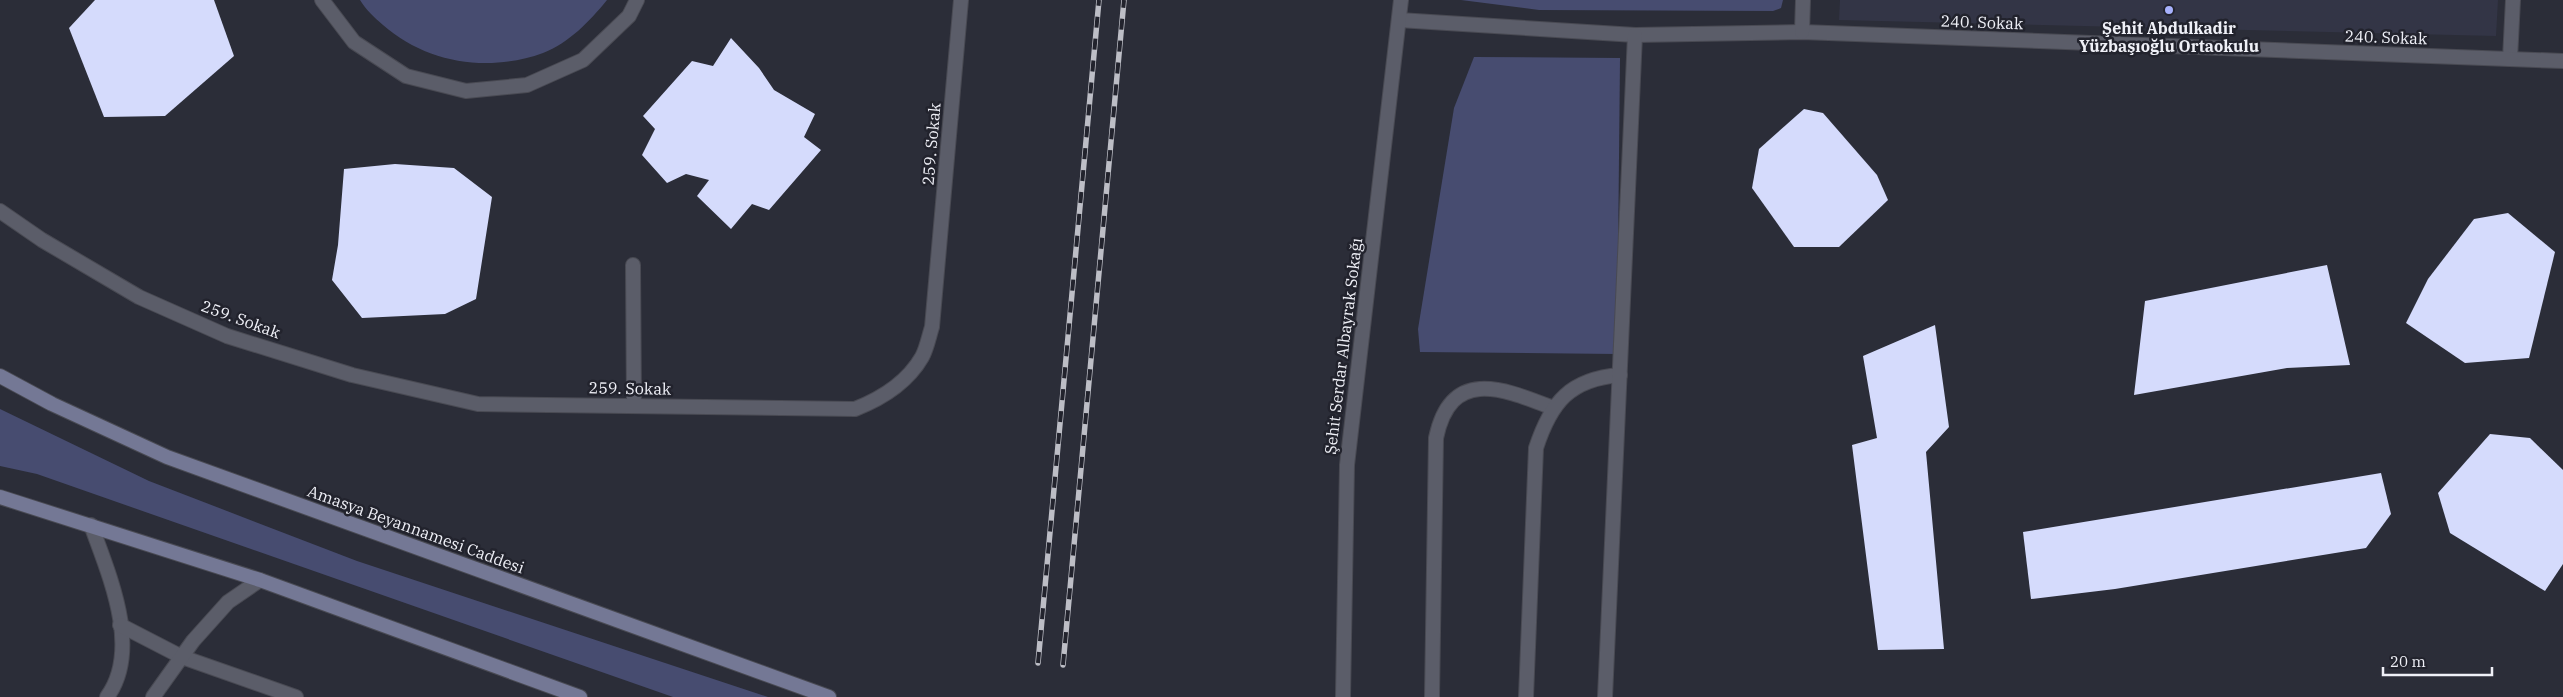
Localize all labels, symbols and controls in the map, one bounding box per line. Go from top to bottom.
marker: Şehit Abdulkadir Yüzbaşıoğlu Ortaokulu [2163,4,2175,16]
street label: 240. Sokak [1940,11,2024,33]
place label: Şehit Abdulkadir Yüzbaşıoğlu Ortaokulu [2079,18,2259,56]
street label: 240. Sokak [2344,26,2428,48]
street label: 259. Sokak [917,101,945,186]
street label: Şehit Serdar Albayrak Sokağı [1320,236,1366,456]
street label: 259. Sokak [199,295,284,343]
street label: 259. Sokak [589,377,672,399]
street label: Amasya Beyannamesi Caddesi [305,480,527,578]
scale bar [2383,644,2492,676]
text: 20 m [2390,652,2426,671]

